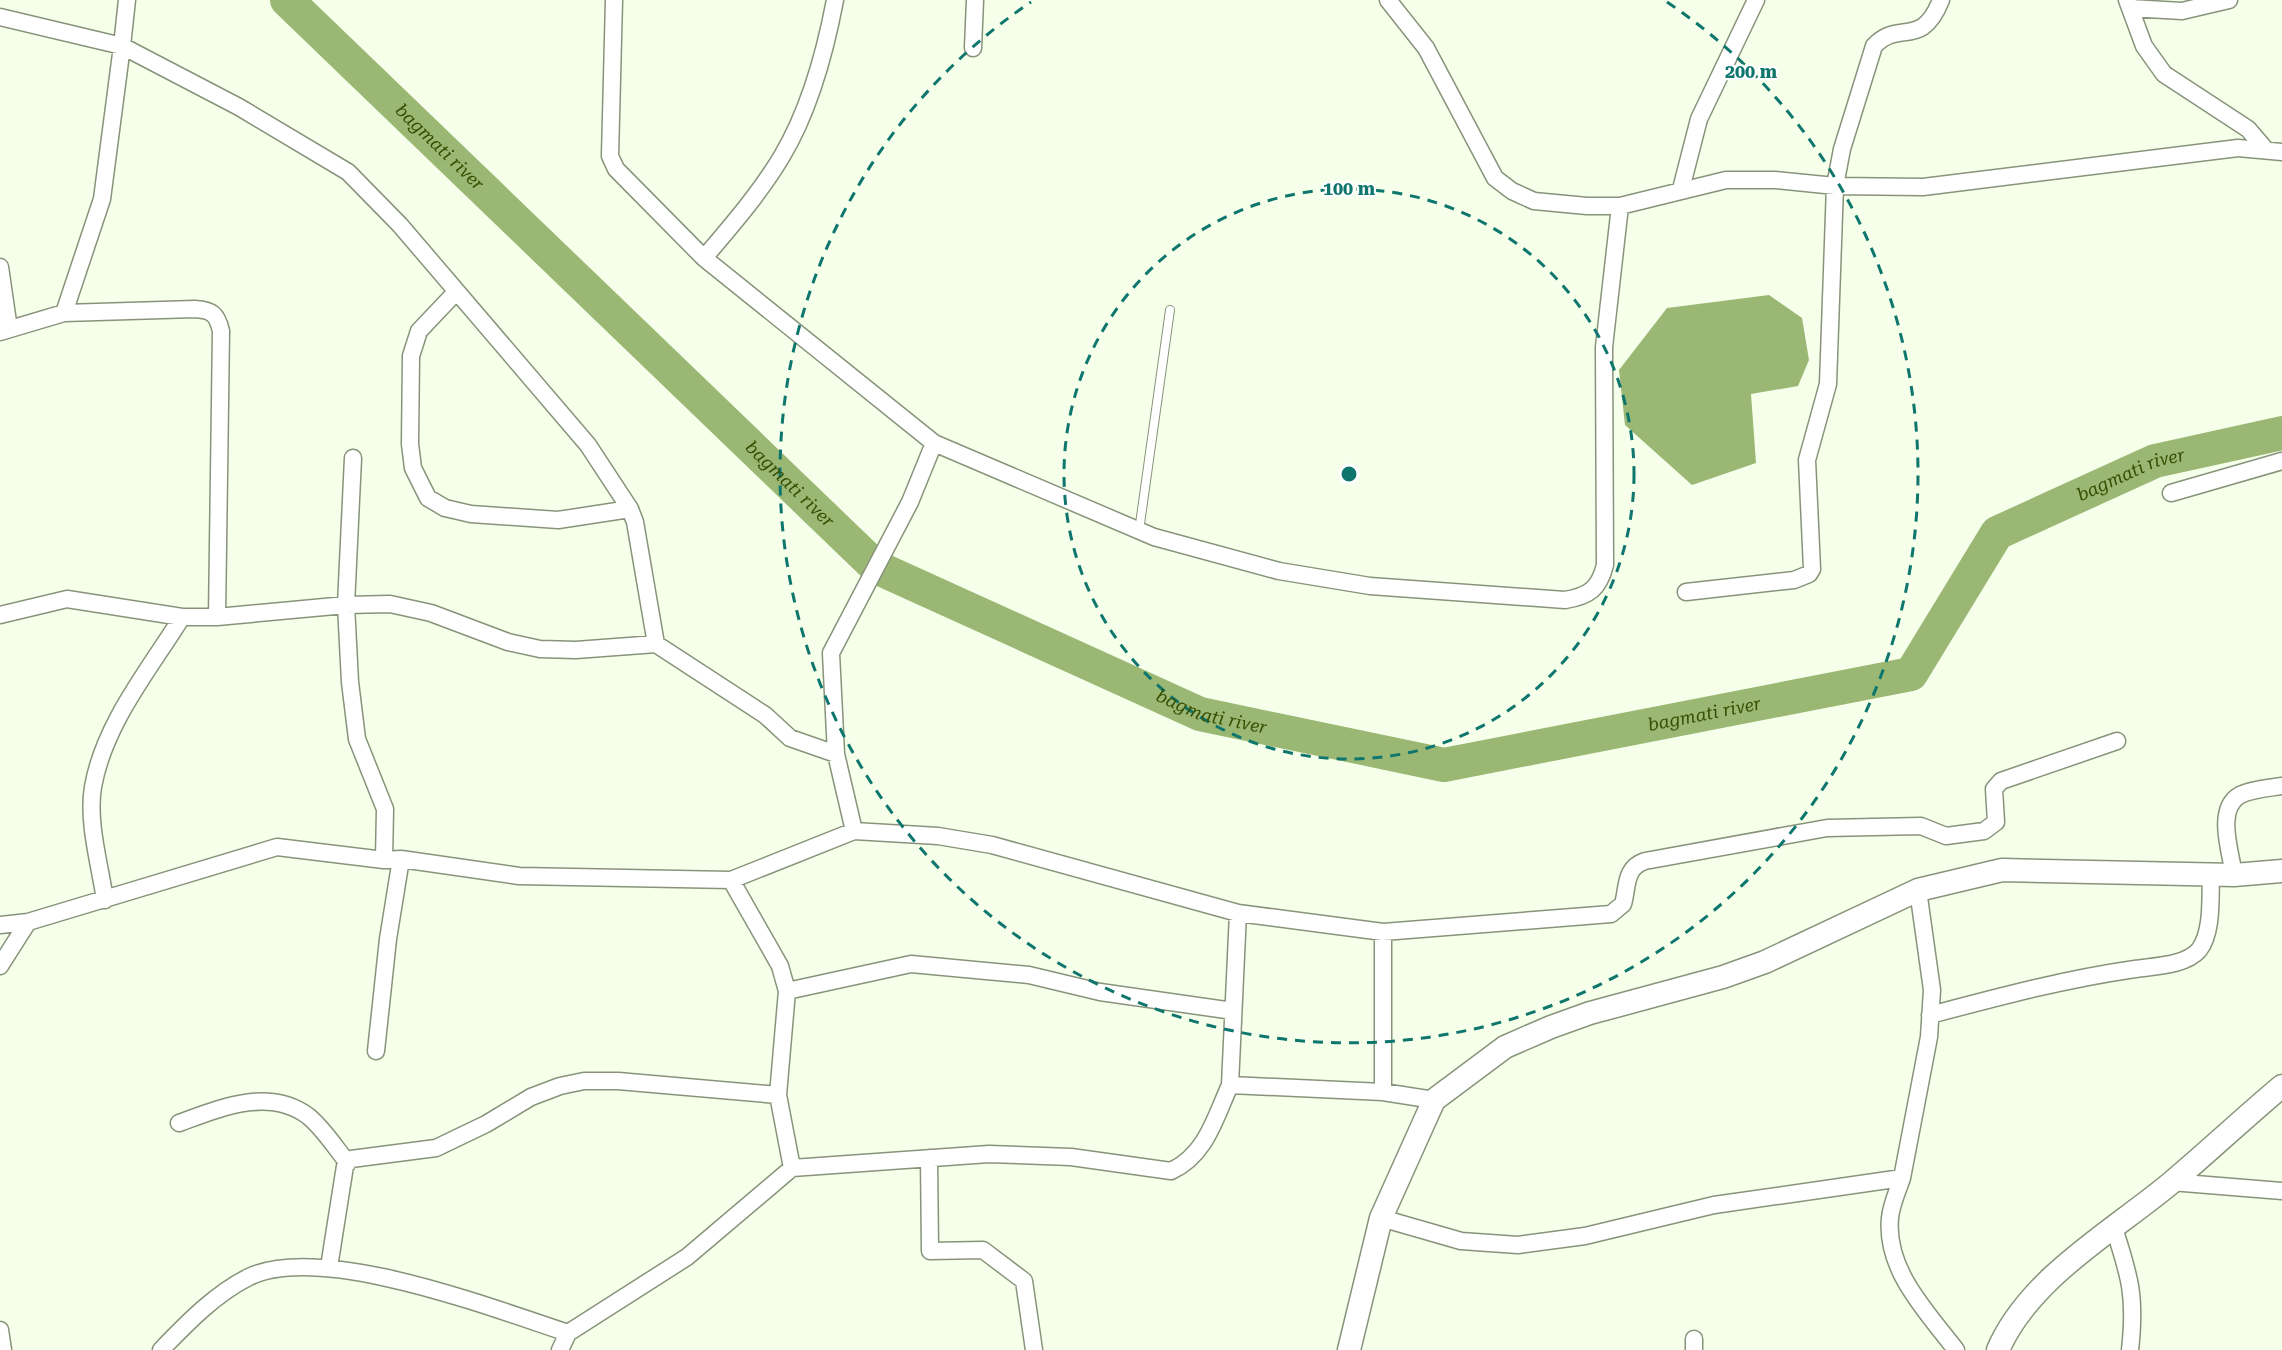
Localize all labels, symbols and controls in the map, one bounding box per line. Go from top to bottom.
text: 200 m [1725,61,1778,82]
water label: bagmati river [391,99,489,194]
text: 100 m [1323,178,1376,199]
water label: bagmati river [742,436,839,531]
water label: bagmati river [2073,444,2187,505]
centre of rings [1339,464,1359,484]
water label: bagmati river [1153,685,1269,738]
water label: bagmati river [1646,692,1763,735]

